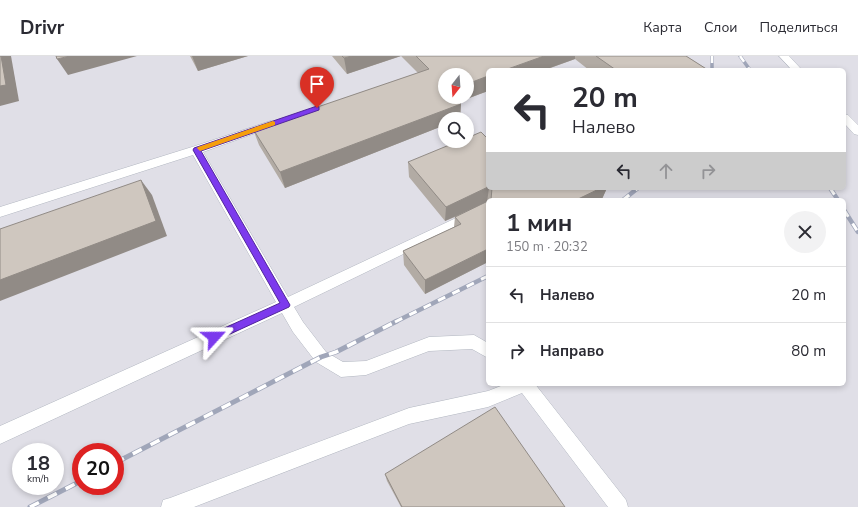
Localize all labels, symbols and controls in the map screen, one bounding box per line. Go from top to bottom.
text: Drivr [20,15,64,41]
text: Карта [643,18,682,37]
text: Слои [704,18,738,37]
text: Поделиться [760,18,838,37]
pin [300,67,334,108]
north arrow [438,68,474,104]
map controls [438,68,474,148]
icon: arrive [306,73,328,95]
text: 20 m [572,79,638,117]
icon: left [506,84,558,136]
button: search [438,112,474,148]
text: Налево [572,115,636,139]
icon: left [613,160,635,182]
icon: ahead [655,160,677,182]
icon: right [697,160,719,182]
text: 1 мин [506,207,572,239]
button: close [784,211,826,253]
text: 150 m · 20:32 [506,238,588,256]
icon: left [506,284,528,306]
text: Налево [540,285,595,305]
text: 20 m [791,285,826,305]
position arrow [193,316,235,358]
icon: right [506,340,528,362]
text: Направо [540,341,604,361]
text: 80 m [791,341,826,361]
speed limit sign: 20 [72,443,124,495]
text: 18 [26,450,50,477]
text: km/h [27,472,49,486]

